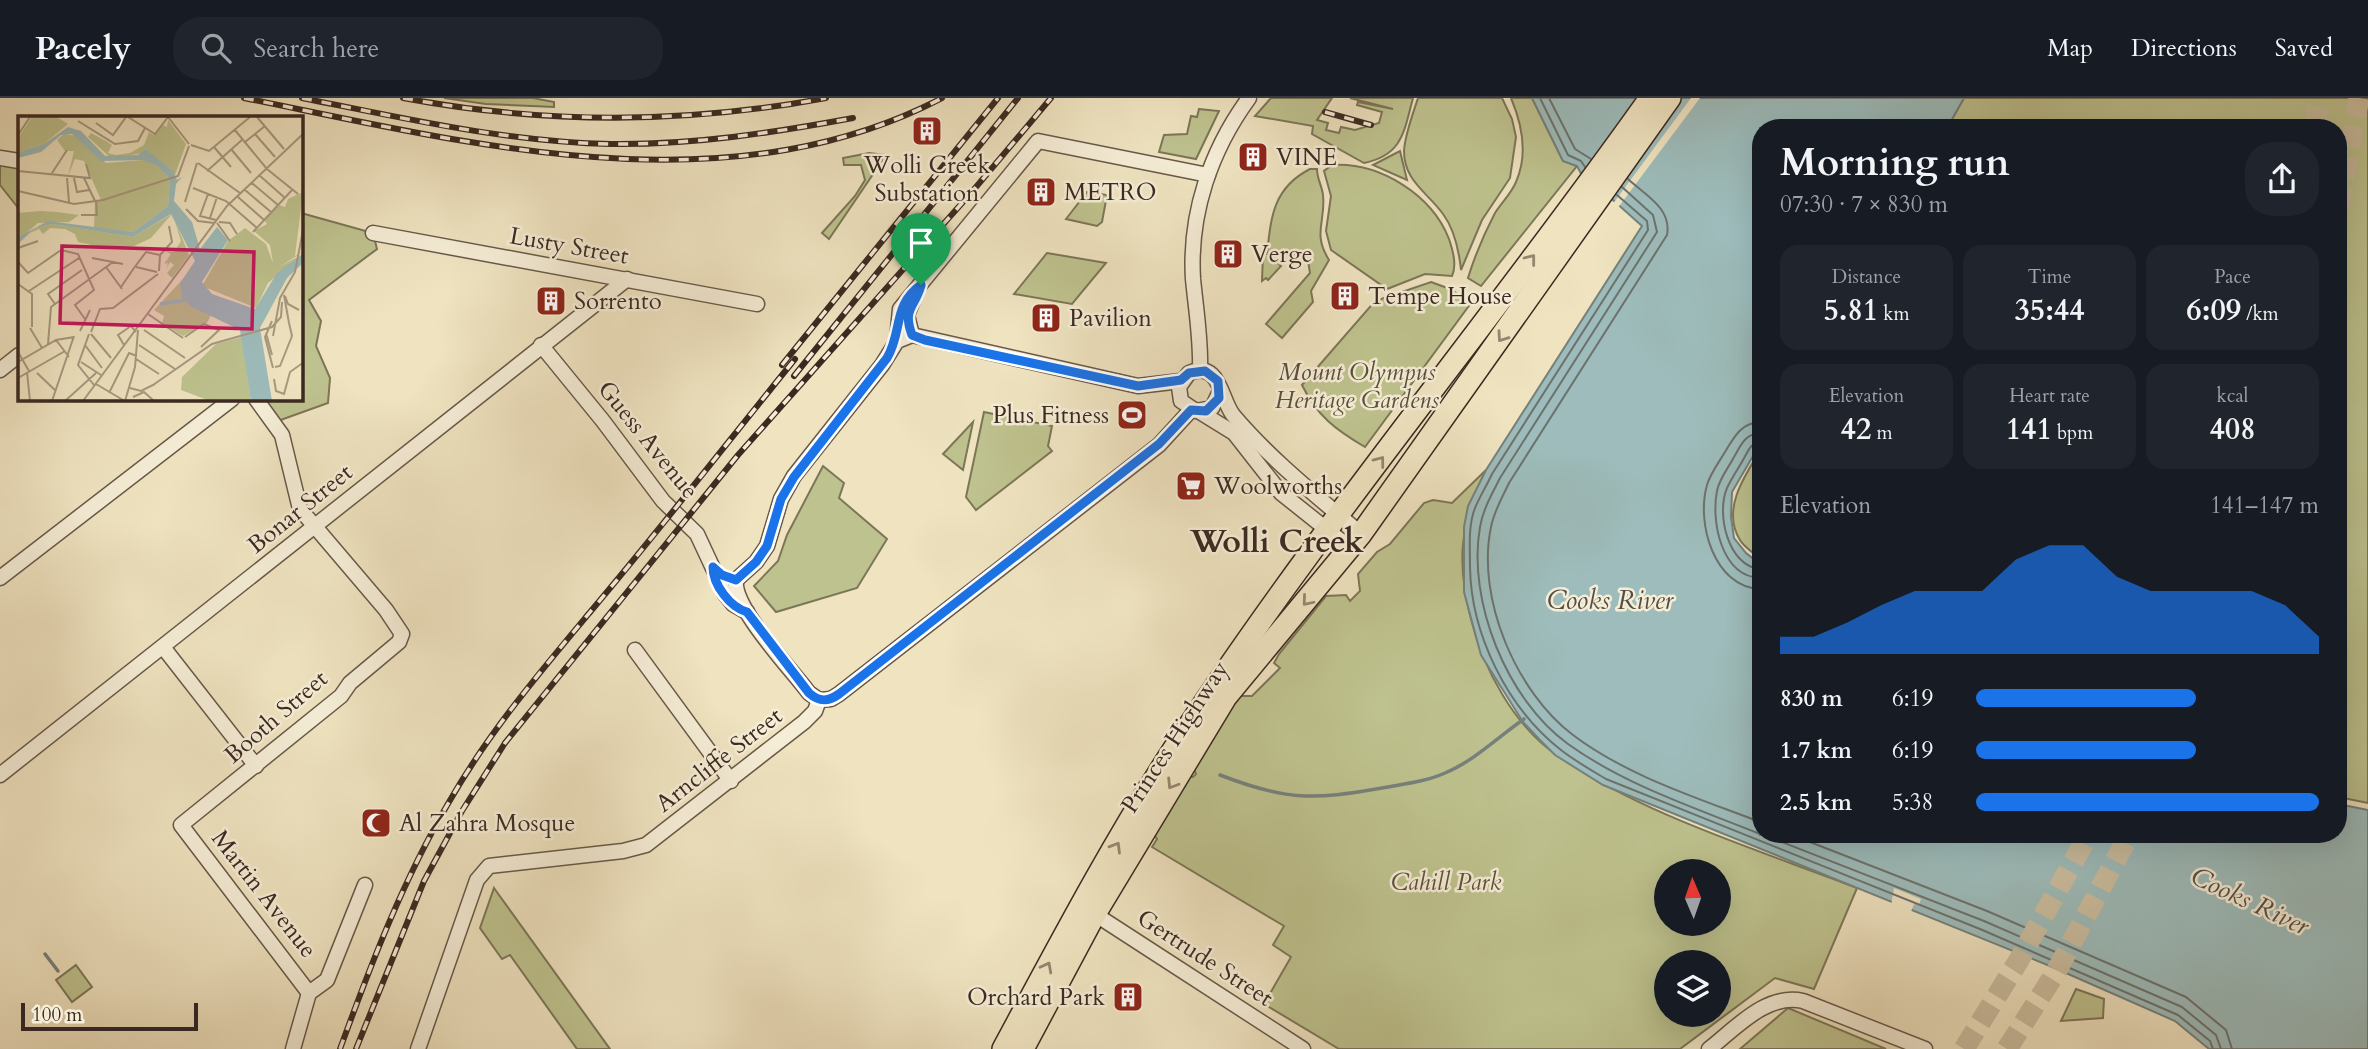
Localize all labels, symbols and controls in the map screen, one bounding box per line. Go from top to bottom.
search box [173,17,663,80]
text: Pacely [35,26,131,71]
icon: search [197,29,235,67]
text: Search here [253,31,379,66]
text: Map [2047,32,2093,65]
text: Directions [2131,32,2237,65]
text: Saved [2275,32,2333,65]
building icon: Wolli Creek Substation [910,114,944,148]
inset map [18,116,303,401]
text: Morning run [1780,137,2010,189]
building icon: VINE [1236,140,1270,174]
place label: VINE [1276,141,1337,174]
button: share [2245,142,2319,216]
place label: Wolli Creek Substation [863,149,990,210]
building icon: METRO [1024,175,1058,209]
place label: METRO [1064,176,1156,209]
text: 07:30 · 7 × 830 m [1780,189,1948,220]
pin [891,213,951,285]
street label: Lusty Street [507,219,631,273]
icon: arrive [902,224,940,262]
building icon: Verge [1211,237,1245,271]
place label: Verge [1251,238,1313,271]
one-way arrow [1523,254,1536,267]
text: Distance [1832,264,1901,290]
text: Time [2028,264,2071,290]
text: Pace [2214,264,2251,290]
building icon: Tempe House [1328,279,1362,313]
place label: Tempe House [1368,280,1512,313]
building icon: Sorrento [534,284,568,318]
place label: Sorrento [574,285,662,318]
text: 5.81 [1823,290,1878,331]
text: 35:44 [2014,290,2085,331]
text: 6:09 [2186,290,2241,331]
building icon: Pavilion [1029,301,1063,335]
text: km [1878,301,1910,327]
text: /km [2241,301,2279,327]
place label: Pavilion [1069,302,1152,335]
one-way arrow [1498,329,1510,342]
park label: Mount Olympus Heritage Gardens [1275,356,1439,417]
street label: Guess Avenue [590,374,706,506]
text: Elevation [1829,383,1904,409]
text: Heart rate [2009,383,2090,409]
text: kcal [2217,383,2248,409]
sports icon: Plus Fitness [1115,398,1149,432]
place label: Plus Fitness [992,399,1109,432]
text: 42 [1841,409,1871,450]
text: 141 [2006,409,2052,450]
text: 408 [2209,409,2256,450]
text: m [1871,420,1892,446]
text: bpm [2052,420,2093,446]
street label: Bonar Street [241,456,360,562]
one-way arrow [1372,456,1385,469]
supermarket icon: Woolworths [1174,469,1208,503]
place label: Woolworths [1213,470,1342,503]
text: Elevation [1780,490,1871,521]
text: 141–147 m [2210,490,2319,521]
district label: Wolli Creek [1189,520,1364,564]
water label: Cooks River [1547,583,1675,618]
one-way arrow [1303,593,1315,606]
street label: Princes Highway [1113,654,1237,820]
street label: Booth Street [217,663,335,771]
text: 830 m [1780,683,1843,714]
text: 6:19 [1892,683,1933,714]
street label: Arncliffe Street [649,700,790,820]
text: 1.7 km [1780,735,1852,766]
text: 6:19 [1892,735,1933,766]
one-way arrow [1168,776,1181,789]
text: 2.5 km [1780,787,1852,818]
text: 5:38 [1892,787,1933,818]
mosque icon: Al Zahra Mosque [359,806,393,840]
place label: Al Zahra Mosque [399,807,575,840]
street label: Martin Avenue [204,823,324,965]
one-way arrow [1107,841,1120,854]
water label: Cooks River [2185,858,2316,944]
north arrow [1654,859,1731,936]
map controls [1654,859,1731,1027]
park label: Cahill Park [1391,866,1501,899]
street label: Gertrude Street [1131,902,1280,1015]
button: layers [1654,950,1731,1027]
one-way arrow [1039,962,1053,974]
building icon: Orchard Park [1111,980,1145,1014]
place label: Orchard Park [967,981,1105,1014]
scale bar [21,1000,198,1032]
text: 100 m [32,1002,82,1028]

